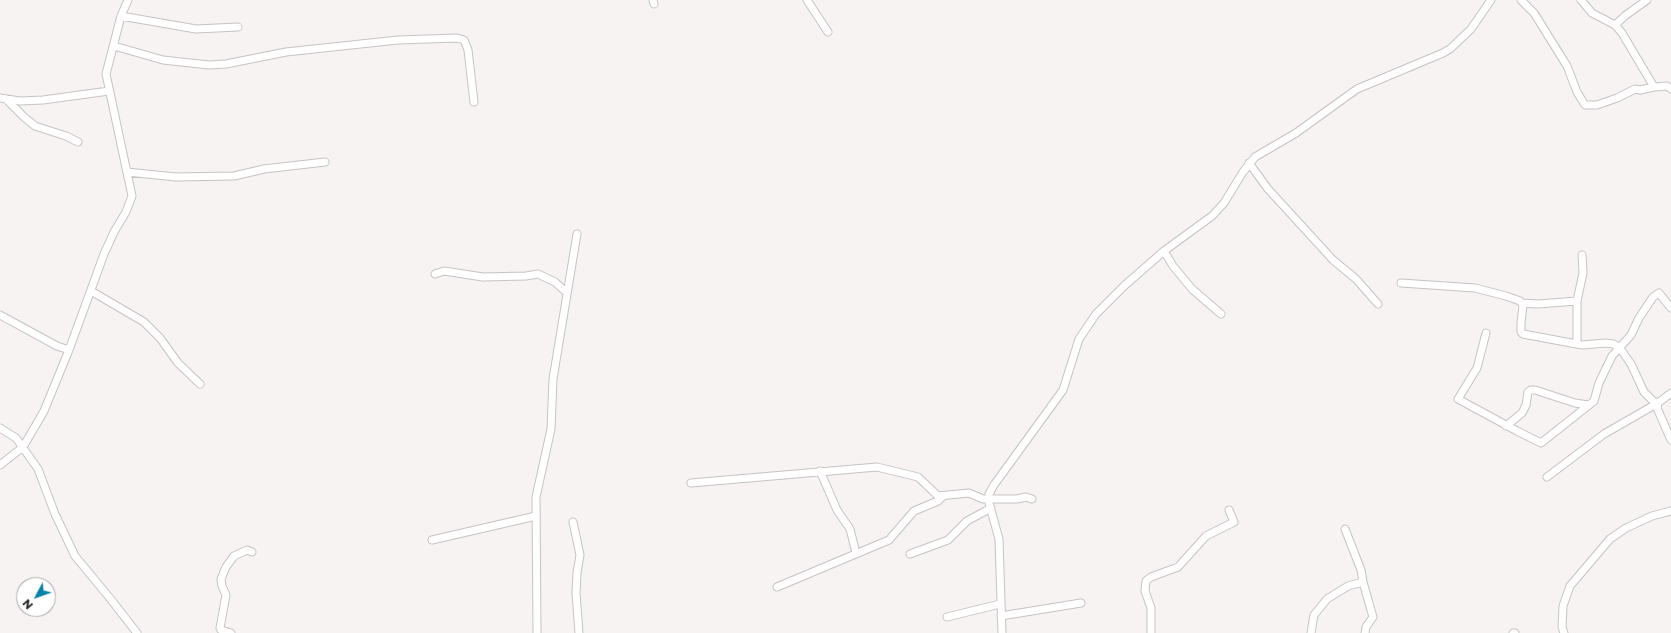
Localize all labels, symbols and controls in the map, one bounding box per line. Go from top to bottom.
north arrow [16,577,56,617]
text: N [20,596,36,612]

